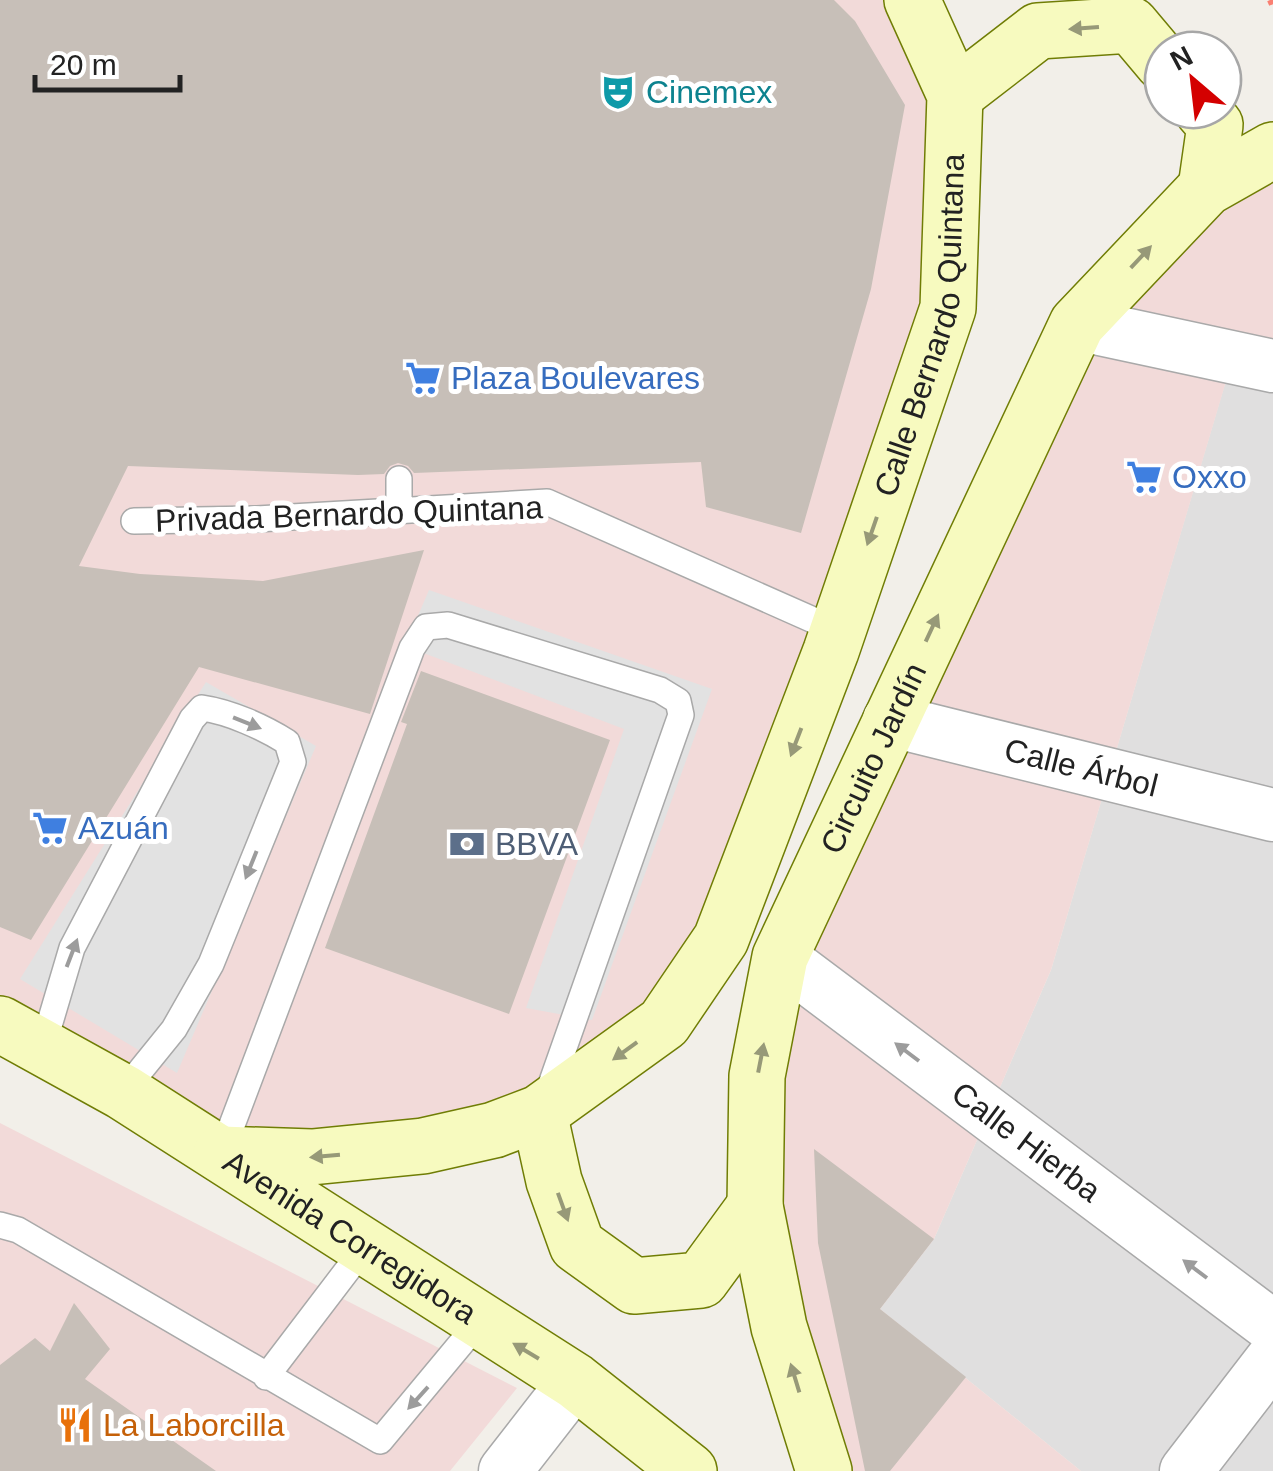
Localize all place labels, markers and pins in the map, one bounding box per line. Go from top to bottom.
theatre icon: Cinemex [599,73,637,111]
place label: Cinemex [646,74,772,110]
supermarket icon: Plaza Boulevares [404,359,442,397]
place label: Plaza Boulevares [451,360,700,396]
supermarket icon: Oxxo [1125,458,1163,496]
place label: Oxxo [1172,459,1247,495]
supermarket icon: Azuán [31,809,69,847]
place label: Azuán [78,810,169,846]
bank icon: BBVA [448,825,486,863]
place label: BBVA [495,826,579,862]
restaurant icon: La Laborcilla [56,1406,94,1444]
place label: La Laborcilla [103,1407,285,1443]

